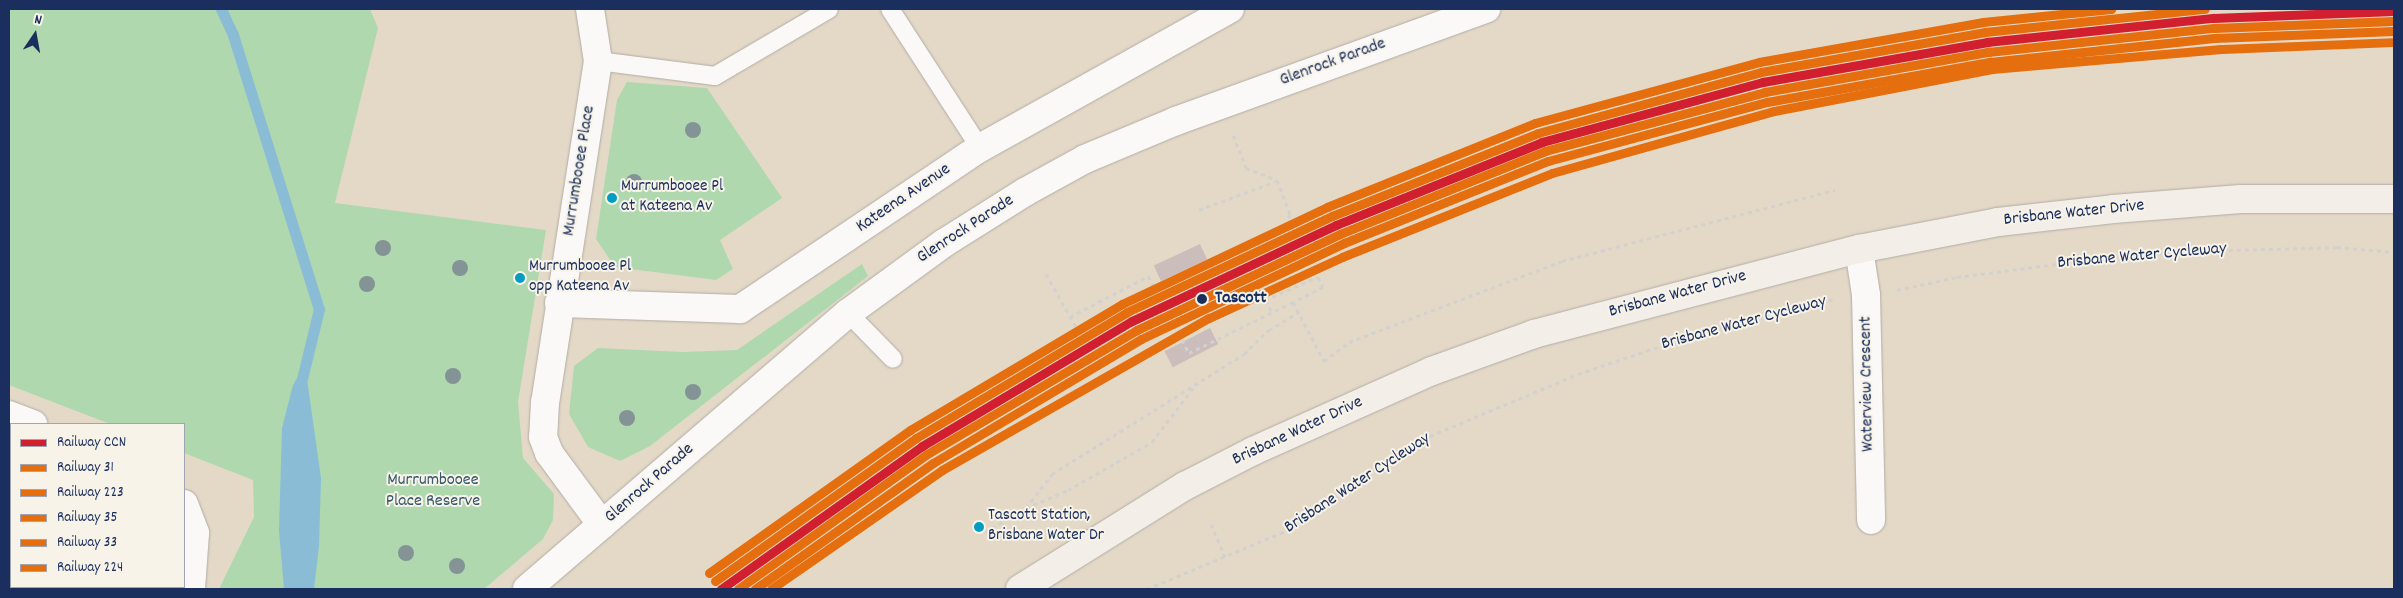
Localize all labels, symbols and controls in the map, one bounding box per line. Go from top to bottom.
north arrow [10,10,60,60]
text: N [33,10,44,31]
street label: Glenrock Parade [1277,34,1389,92]
street label: Murrumbooee Place [559,104,601,238]
street label: Kateena Avenue [853,159,955,239]
place label: Murrumbooee Pl at Kateena Av [621,178,723,218]
street label: Glenrock Parade [914,191,1018,269]
marker: Murrumbooee Pl at Kateena Av [607,193,617,203]
street label: Brisbane Water Drive [2003,196,2145,232]
street label: Brisbane Water Cycleway [2057,239,2227,275]
place label: Murrumbooee Pl opp Kateena Av [529,258,631,298]
street label: Brisbane Water Drive [1607,266,1749,324]
marker: Murrumbooee Pl opp Kateena Av [515,273,525,283]
place label: Tascott [1215,288,1267,310]
marker: Tascott [1193,290,1211,308]
street label: Brisbane Water Cycleway [1659,292,1829,356]
street label: Waterview Crescent [1856,316,1880,452]
street label: Brisbane Water Drive [1229,392,1367,472]
legend [10,423,185,588]
street label: Brisbane Water Cycleway [1281,429,1435,539]
text: Railway CCN [57,432,126,454]
street label: Glenrock Parade [601,439,699,529]
text: Railway 31 [57,457,114,479]
park label: Murrumbooee Place Reserve [386,471,480,514]
text: Railway 223 [57,482,124,504]
text: Railway 35 [57,507,117,529]
place label: Tascott Station, Brisbane Water Dr [988,507,1104,547]
marker: Tascott Station, Brisbane Water Dr [974,522,984,532]
text: Railway 33 [57,532,117,554]
text: Railway 224 [57,557,123,579]

